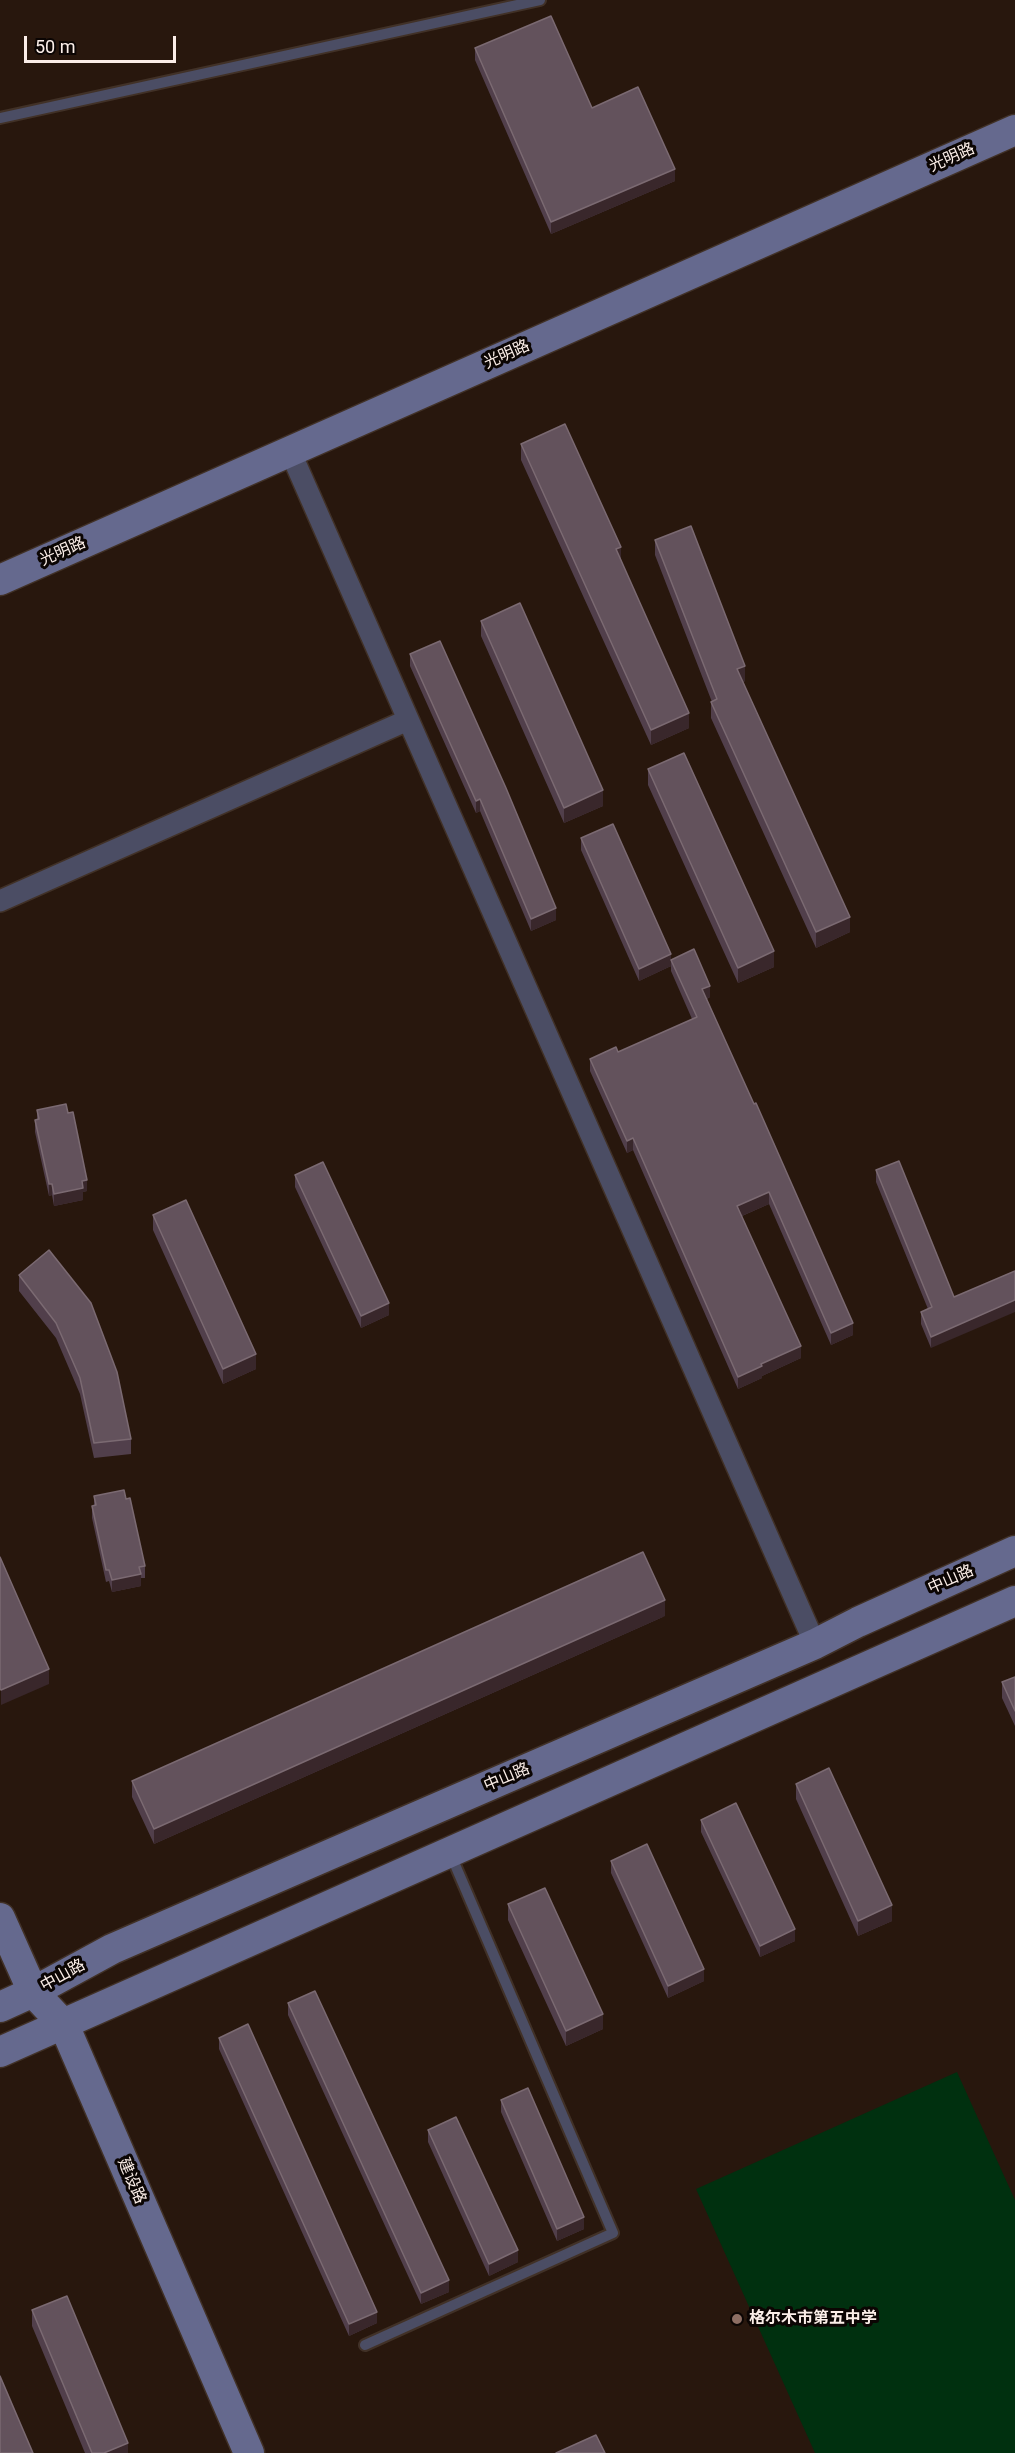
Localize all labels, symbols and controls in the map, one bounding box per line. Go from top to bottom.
scale bar [27,24,178,62]
text: 50 m [35,36,75,57]
street label: 光明路 [926,139,978,177]
street label: 光明路 [481,336,533,374]
street label: 光明路 [37,533,89,571]
street label: 中山路 [925,1561,977,1599]
street label: 中山路 [481,1760,533,1796]
street label: 中山路 [37,1956,89,1996]
street label: 建设路 [113,2155,149,2207]
place label: 格尔木市第五中学 [749,2309,877,2329]
marker: 格尔木市第五中学 [730,2312,744,2326]

